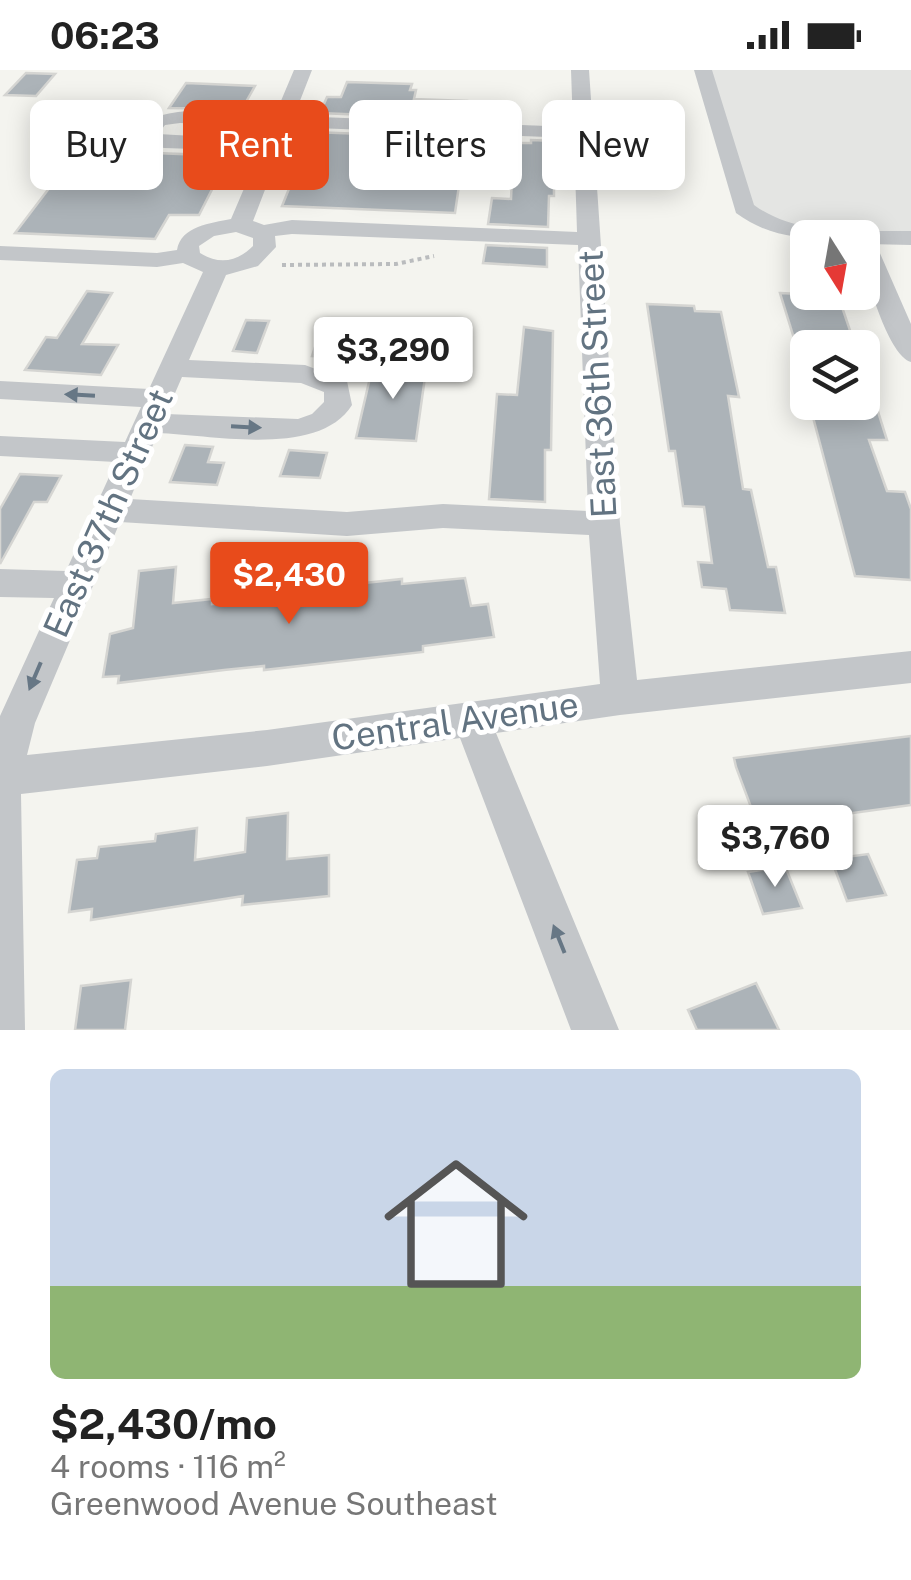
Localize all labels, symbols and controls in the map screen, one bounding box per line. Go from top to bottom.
text: 06:23 [50,13,160,58]
chip: Buy [30,100,163,190]
chip: Rent [183,100,329,190]
chip: Filters [349,100,522,190]
chip: New [542,100,685,190]
north arrow [790,220,880,310]
map controls [790,220,880,420]
street label: East 36th Street [570,249,624,519]
pin: $3,290 [312,317,474,402]
button: layers [790,330,880,420]
text: $3,290 [336,331,450,368]
street label: East 37th Street [35,383,181,643]
one-way arrow [63,387,95,403]
one-way arrow [231,419,263,435]
pin: $2,430 [208,542,370,627]
text: $2,430 [232,556,346,593]
one-way arrow [27,662,43,692]
street label: Central Avenue [329,683,581,759]
pin: $3,760 [694,805,856,890]
text: $3,760 [720,819,830,856]
one-way arrow [551,924,567,954]
icon: home [366,1134,546,1314]
text: $2,430/mo [50,1399,277,1448]
text: 4 rooms · 116 m² [50,1448,286,1485]
text: Greenwood Avenue Southeast [50,1485,498,1522]

